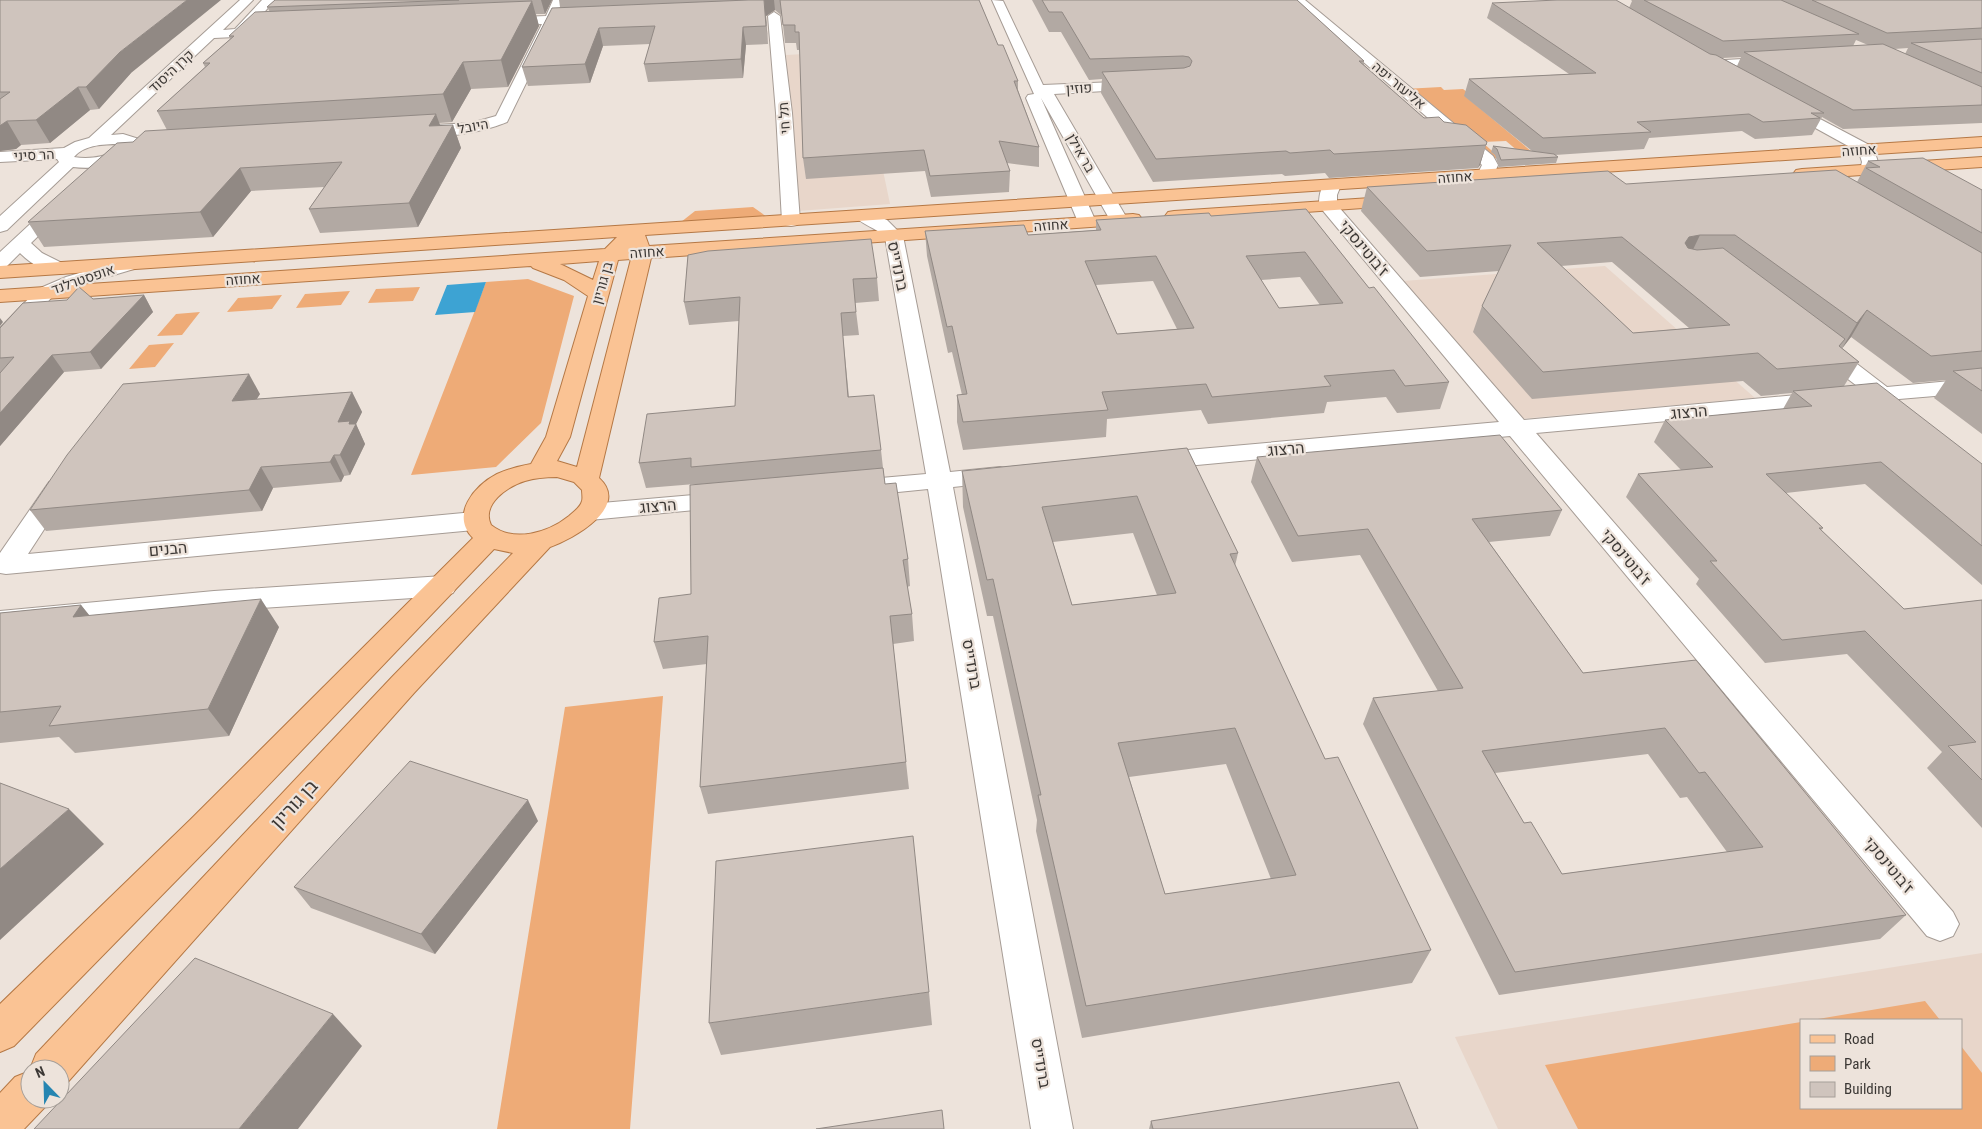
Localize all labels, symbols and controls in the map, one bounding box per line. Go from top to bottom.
street label: קרן היסוד [145,46,197,96]
street label: אליעזר יפה [1369,58,1429,112]
street label: פוזין [1066,79,1092,97]
street label: תל חי [775,102,793,134]
street label: היובל [456,115,490,137]
street label: בר אילן [1064,131,1099,176]
street label: אחוזה [1841,141,1877,159]
street label: הר סיני [13,146,55,164]
street label: אחוזה [1437,168,1473,186]
street label: אחוזה [1033,216,1069,234]
street label: ז'בוטינסקי [1335,216,1393,280]
street label: ברנדייס [883,239,913,293]
street label: אחוזה [629,243,665,261]
street label: בן גוריון [588,259,616,306]
street label: אופסטרלנד [49,261,117,297]
street label: אחוזה [225,270,261,288]
street label: הרצוג [1670,401,1708,423]
street label: הרצוג [1267,438,1305,460]
street label: הרצוג [639,495,677,517]
street label: ז'בוטינסקי [1597,525,1655,589]
street label: הבנים [148,538,188,560]
street label: ברנדייס [958,638,986,691]
street label: בן גוריון [265,775,323,833]
street label: ז'בוטינסקי [1860,833,1918,897]
legend [1800,1019,1962,1109]
text: Road [1844,1030,1874,1048]
street label: ברנדייס [1027,1037,1055,1090]
text: Park [1844,1055,1871,1073]
north arrow [20,1059,70,1109]
text: N [33,1063,47,1081]
text: Building [1844,1080,1892,1098]

